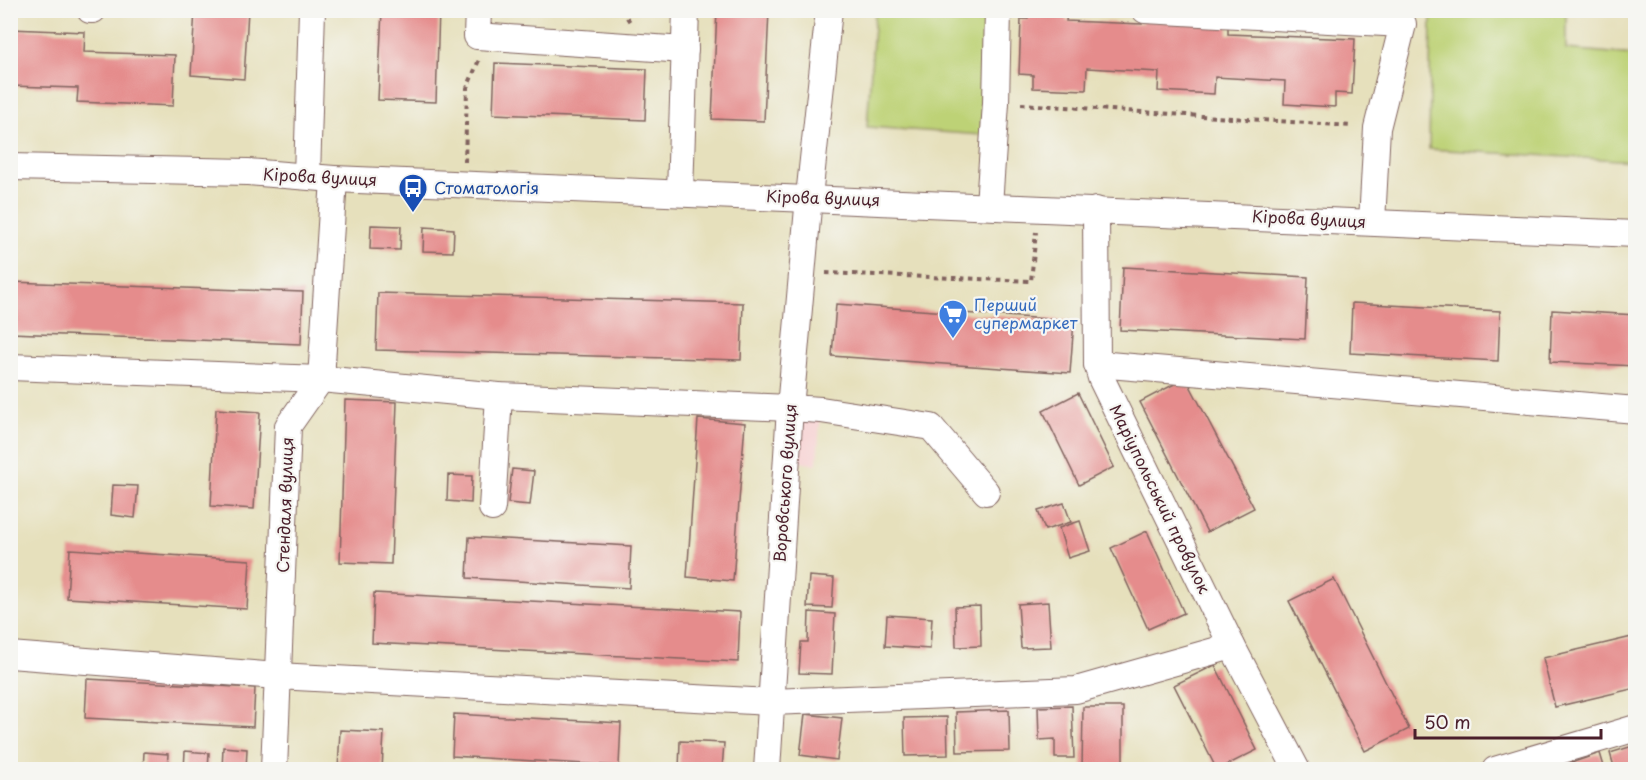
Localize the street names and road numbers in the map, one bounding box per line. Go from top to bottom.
street label: Кірова вулиця [262,161,378,191]
street label: Кірова вулиця [766,183,881,211]
street label: Кірова вулиця [1251,203,1367,233]
street label: Маріупольський провулок [1105,400,1217,598]
street label: Воровського вулиця [766,403,802,563]
street label: Стендаля вулиця [270,437,298,573]

